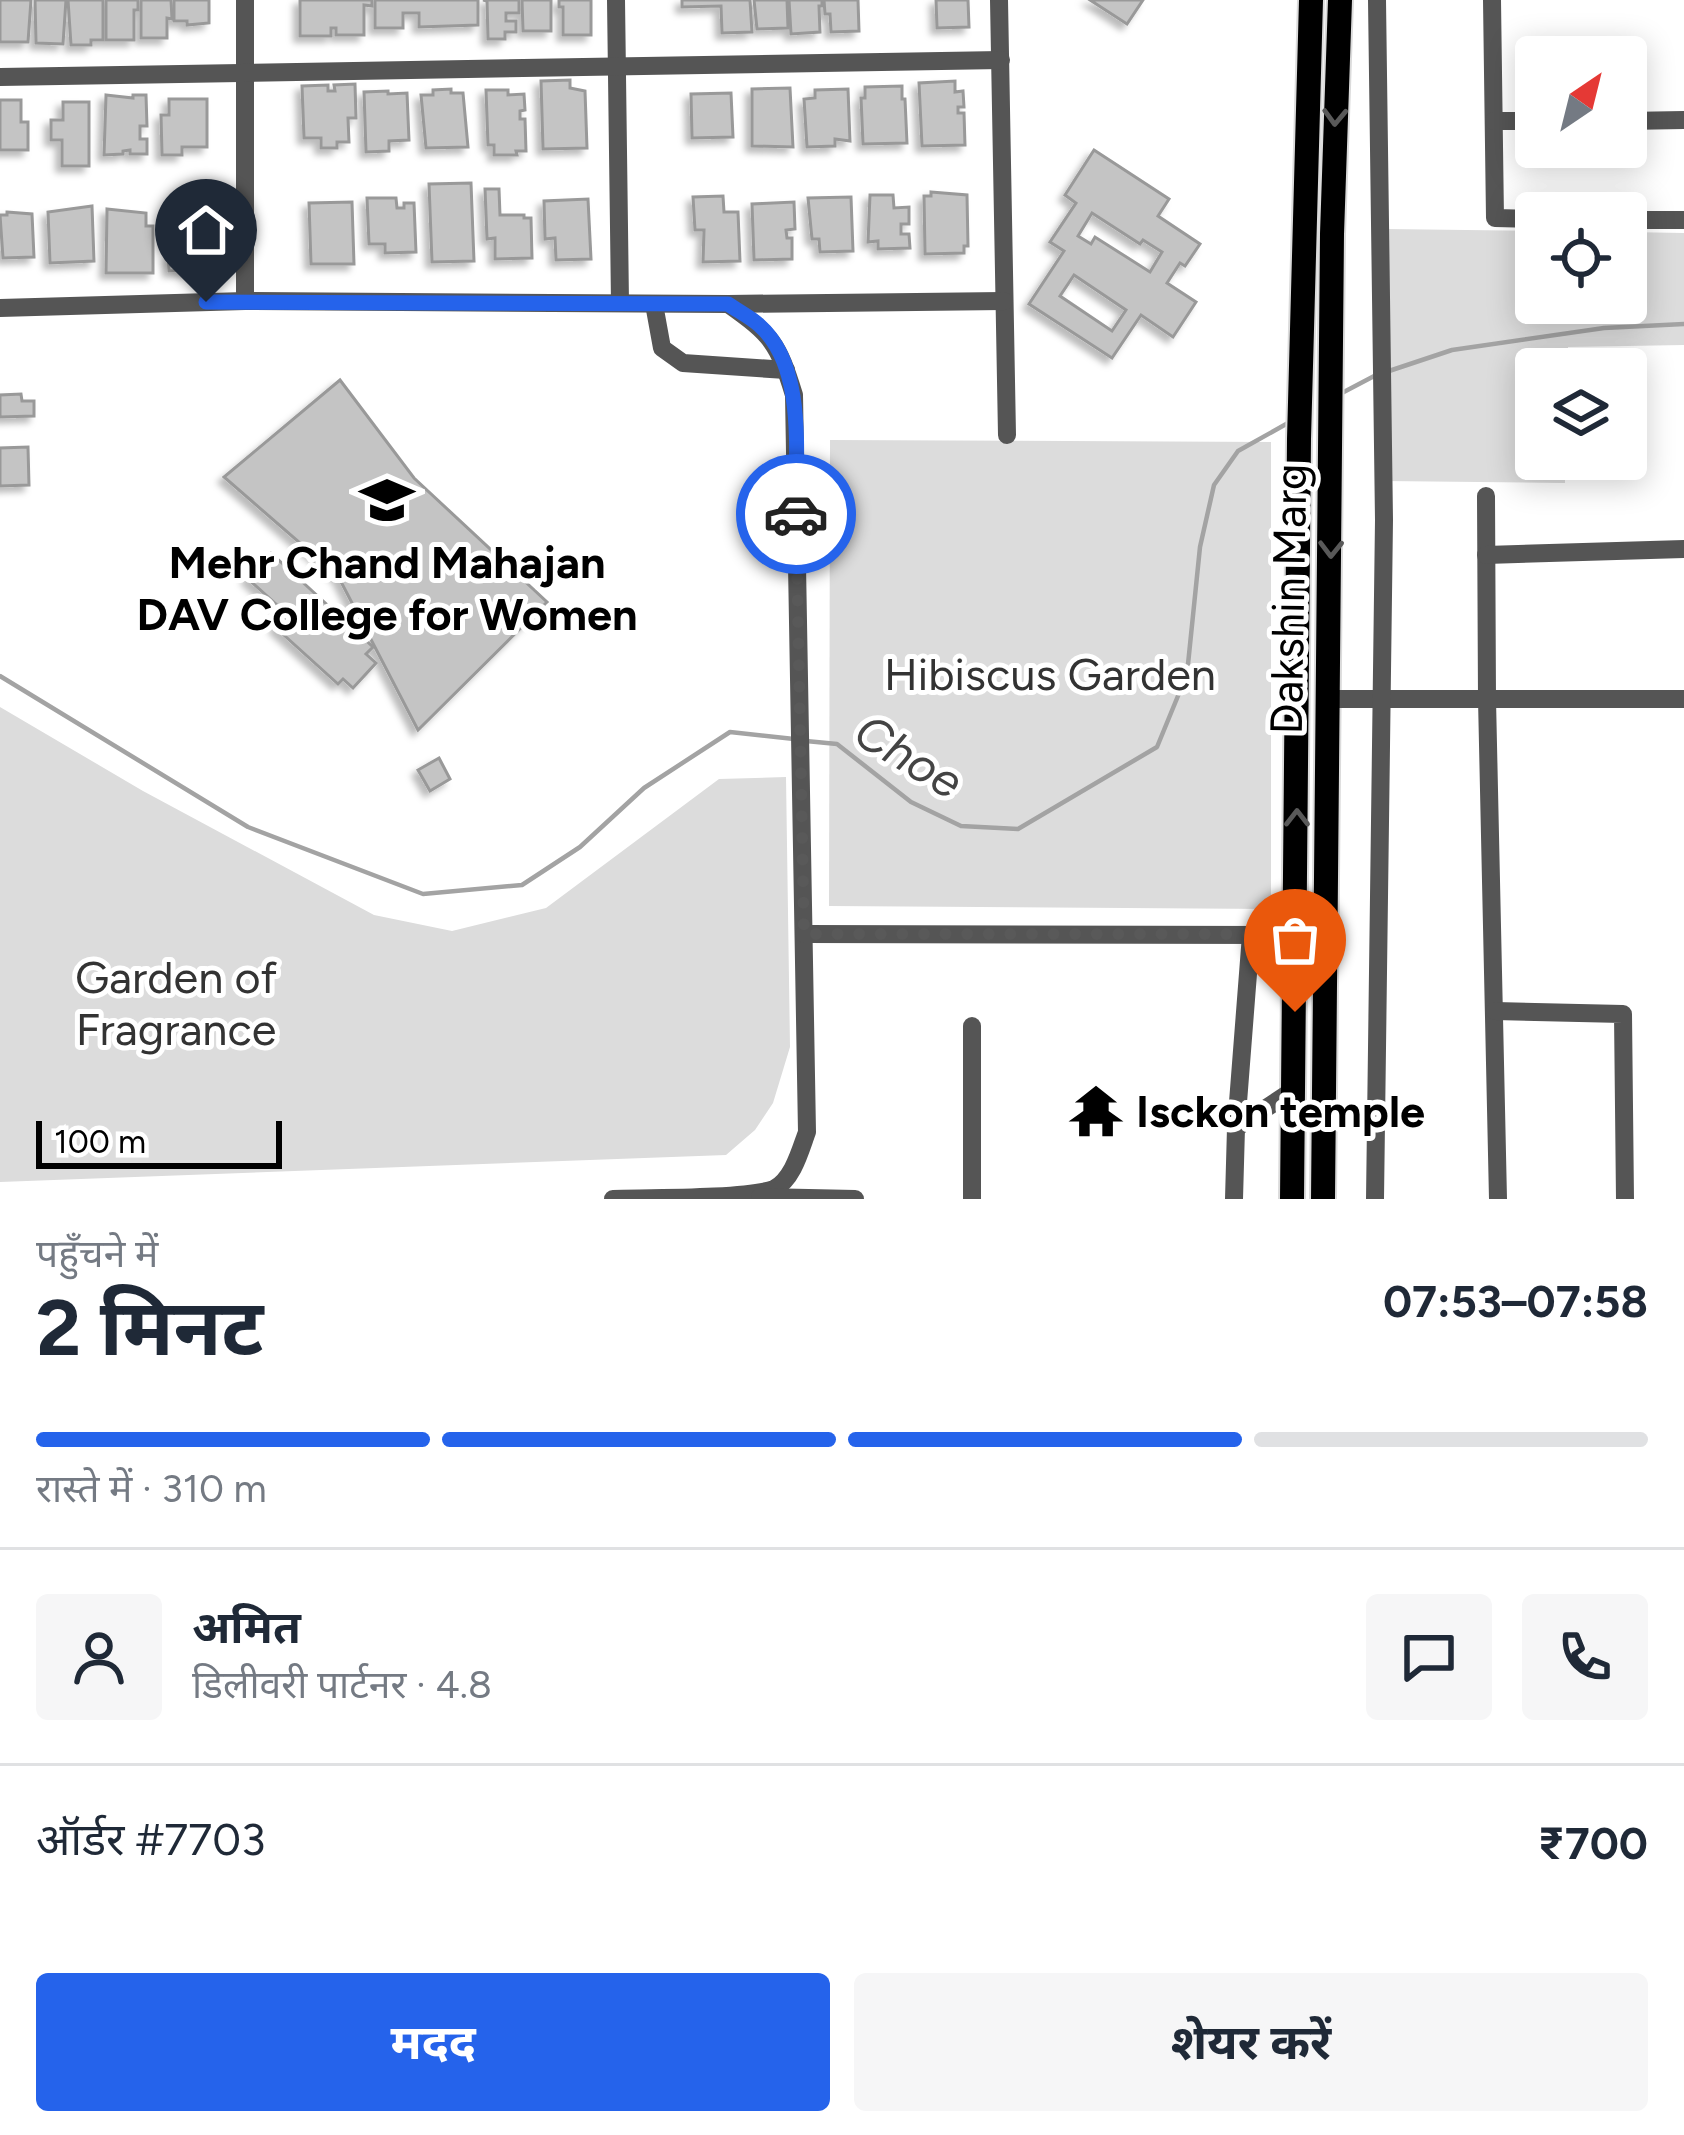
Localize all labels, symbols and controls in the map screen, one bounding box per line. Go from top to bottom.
north arrow [1515,36,1647,168]
map controls [1515,36,1647,480]
one-way arrow [1323,108,1349,127]
pin [155,179,257,302]
button: locate [1515,192,1647,324]
icon: home [173,197,239,263]
button: layers [1515,348,1647,480]
courier [736,454,856,574]
street label: Dakshin Marg [1259,463,1317,735]
school or university icon: Mehr Chand Mahajan DAV College for Women [358,471,416,529]
icon: car [763,481,829,547]
place label: Mehr Chand Mahajan DAV College for Women [136,535,638,641]
one-way arrow [1318,540,1344,559]
park label: Hibiscus Garden [884,647,1216,701]
water label: Choe [845,701,973,811]
one-way arrow [1283,808,1309,827]
pin [1244,889,1346,1012]
icon: bag [1262,907,1328,973]
park label: Garden of Fragrance [75,950,278,1056]
temple icon: Isckon temple [1067,1082,1125,1140]
place label: Isckon temple [1136,1084,1425,1138]
scale bar [36,1115,282,1168]
text: 100 m [54,1122,146,1161]
text: पहुँचने में [36,1230,158,1277]
text: 07:53–07:58 [1383,1274,1648,1328]
text: 2 मिनट [36,1281,263,1375]
text: रास्ते में · 310 m [36,1465,267,1512]
button: person [36,1594,162,1720]
button: chat [1366,1594,1492,1720]
button: phone [1522,1594,1648,1720]
text: अमित [192,1600,301,1654]
text: डिलीवरी पार्टनर · 4.8 [192,1661,492,1708]
text: ऑर्डर #7703 [36,1812,266,1866]
text: ₹700 [1538,1816,1648,1870]
button: मदद [36,1973,830,2111]
button: शेयर करें [854,1973,1648,2111]

